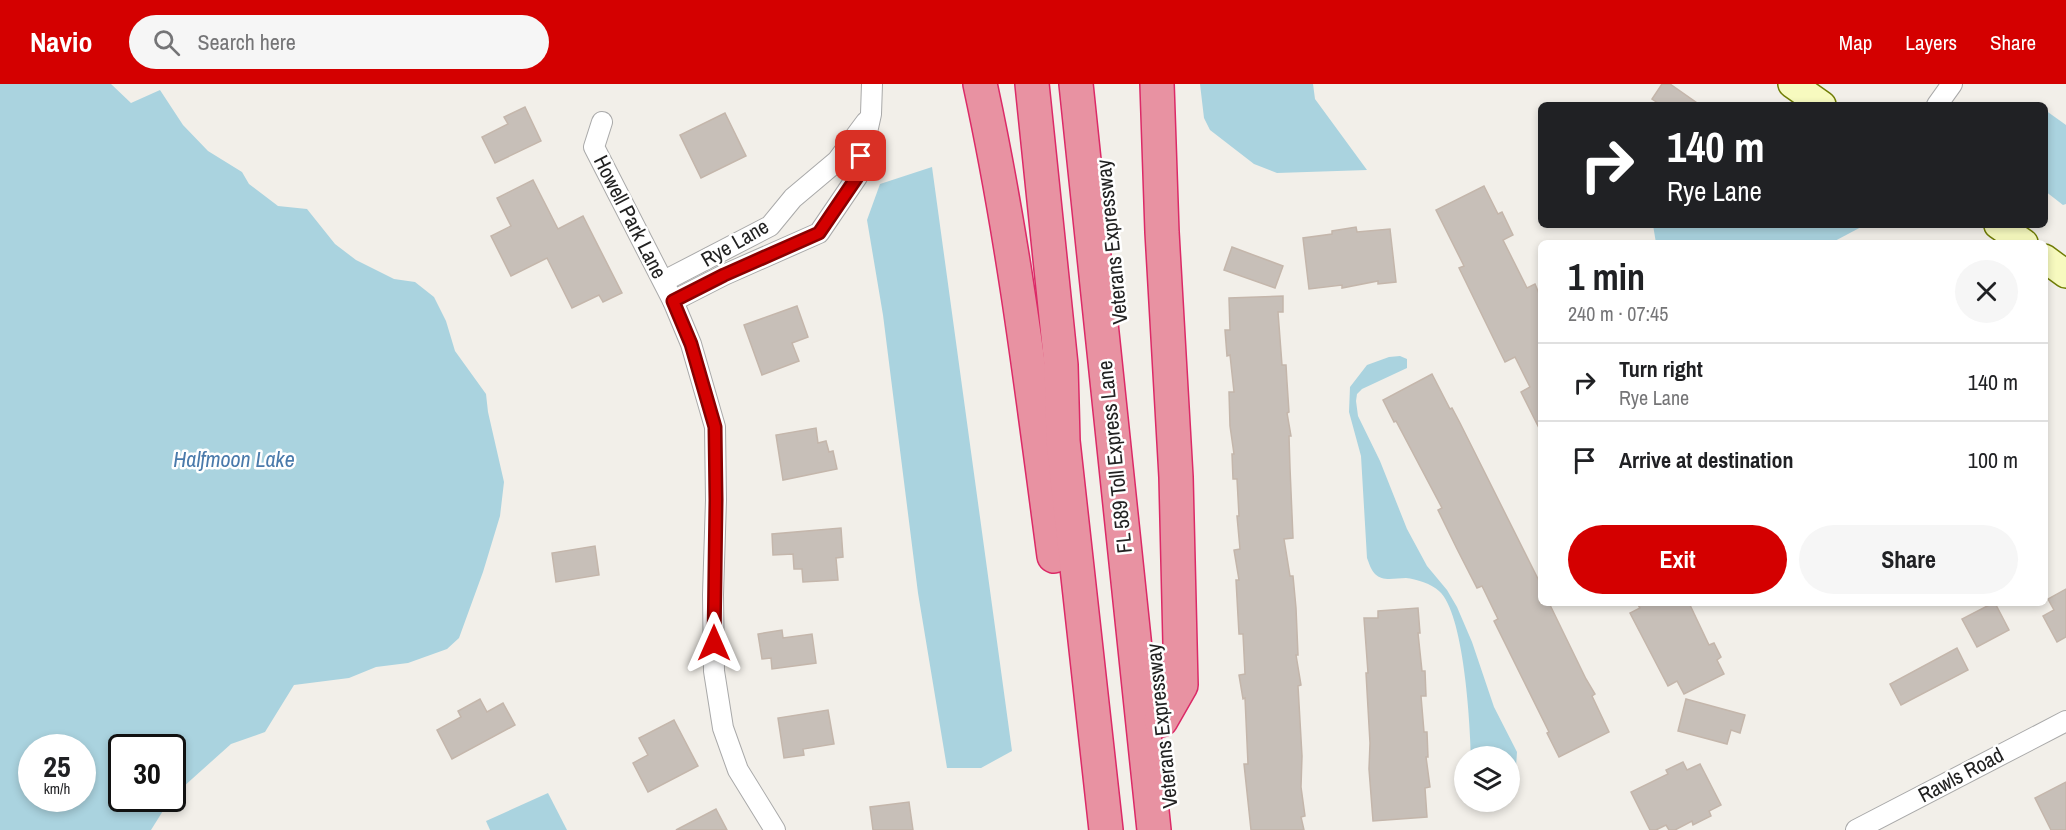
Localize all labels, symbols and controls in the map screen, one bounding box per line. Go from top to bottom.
search box [129,15,549,69]
text: Navio [30,23,93,61]
icon: search [150,26,183,59]
text: Search here [198,27,296,57]
text: Map [1839,28,1872,57]
text: Layers [1905,28,1957,57]
text: Share [1990,28,2036,57]
text: 140 m [1667,119,1765,175]
icon: right [1568,126,1646,204]
pin [835,130,886,181]
icon: arrive [844,139,877,172]
street label: Howell Park Lane [587,150,674,283]
street label: Veterans Expressway [1088,158,1135,326]
text: Rye Lane [1667,173,1762,209]
street label: Rye Lane [696,212,774,274]
text: 1 min [1568,253,1645,301]
button: close [1955,260,2018,323]
text: 240 m · 07:45 [1568,300,1668,327]
text: Turn right [1619,354,1703,384]
street label: FL 589 Toll Express Lane [1090,359,1139,555]
icon: right [1568,366,1601,399]
text: 140 m [1968,367,2018,397]
text: Rye Lane [1619,384,1689,411]
water label: Halfmoon Lake [173,444,295,474]
icon: arrive [1568,444,1601,477]
text: Arrive at destination [1619,445,1793,475]
text: 100 m [1968,445,2018,475]
button: Exit [1568,525,1787,594]
button: Share [1799,525,2018,594]
position arrow [682,611,746,675]
street label: Veterans Expressway [1138,642,1185,810]
speed limit sign: 30 [108,734,186,812]
street label: Rawls Road [1913,740,2009,809]
text: 25 [43,746,71,786]
map controls [1454,746,1520,812]
button: layers [1454,746,1520,812]
text: km/h [44,778,70,799]

